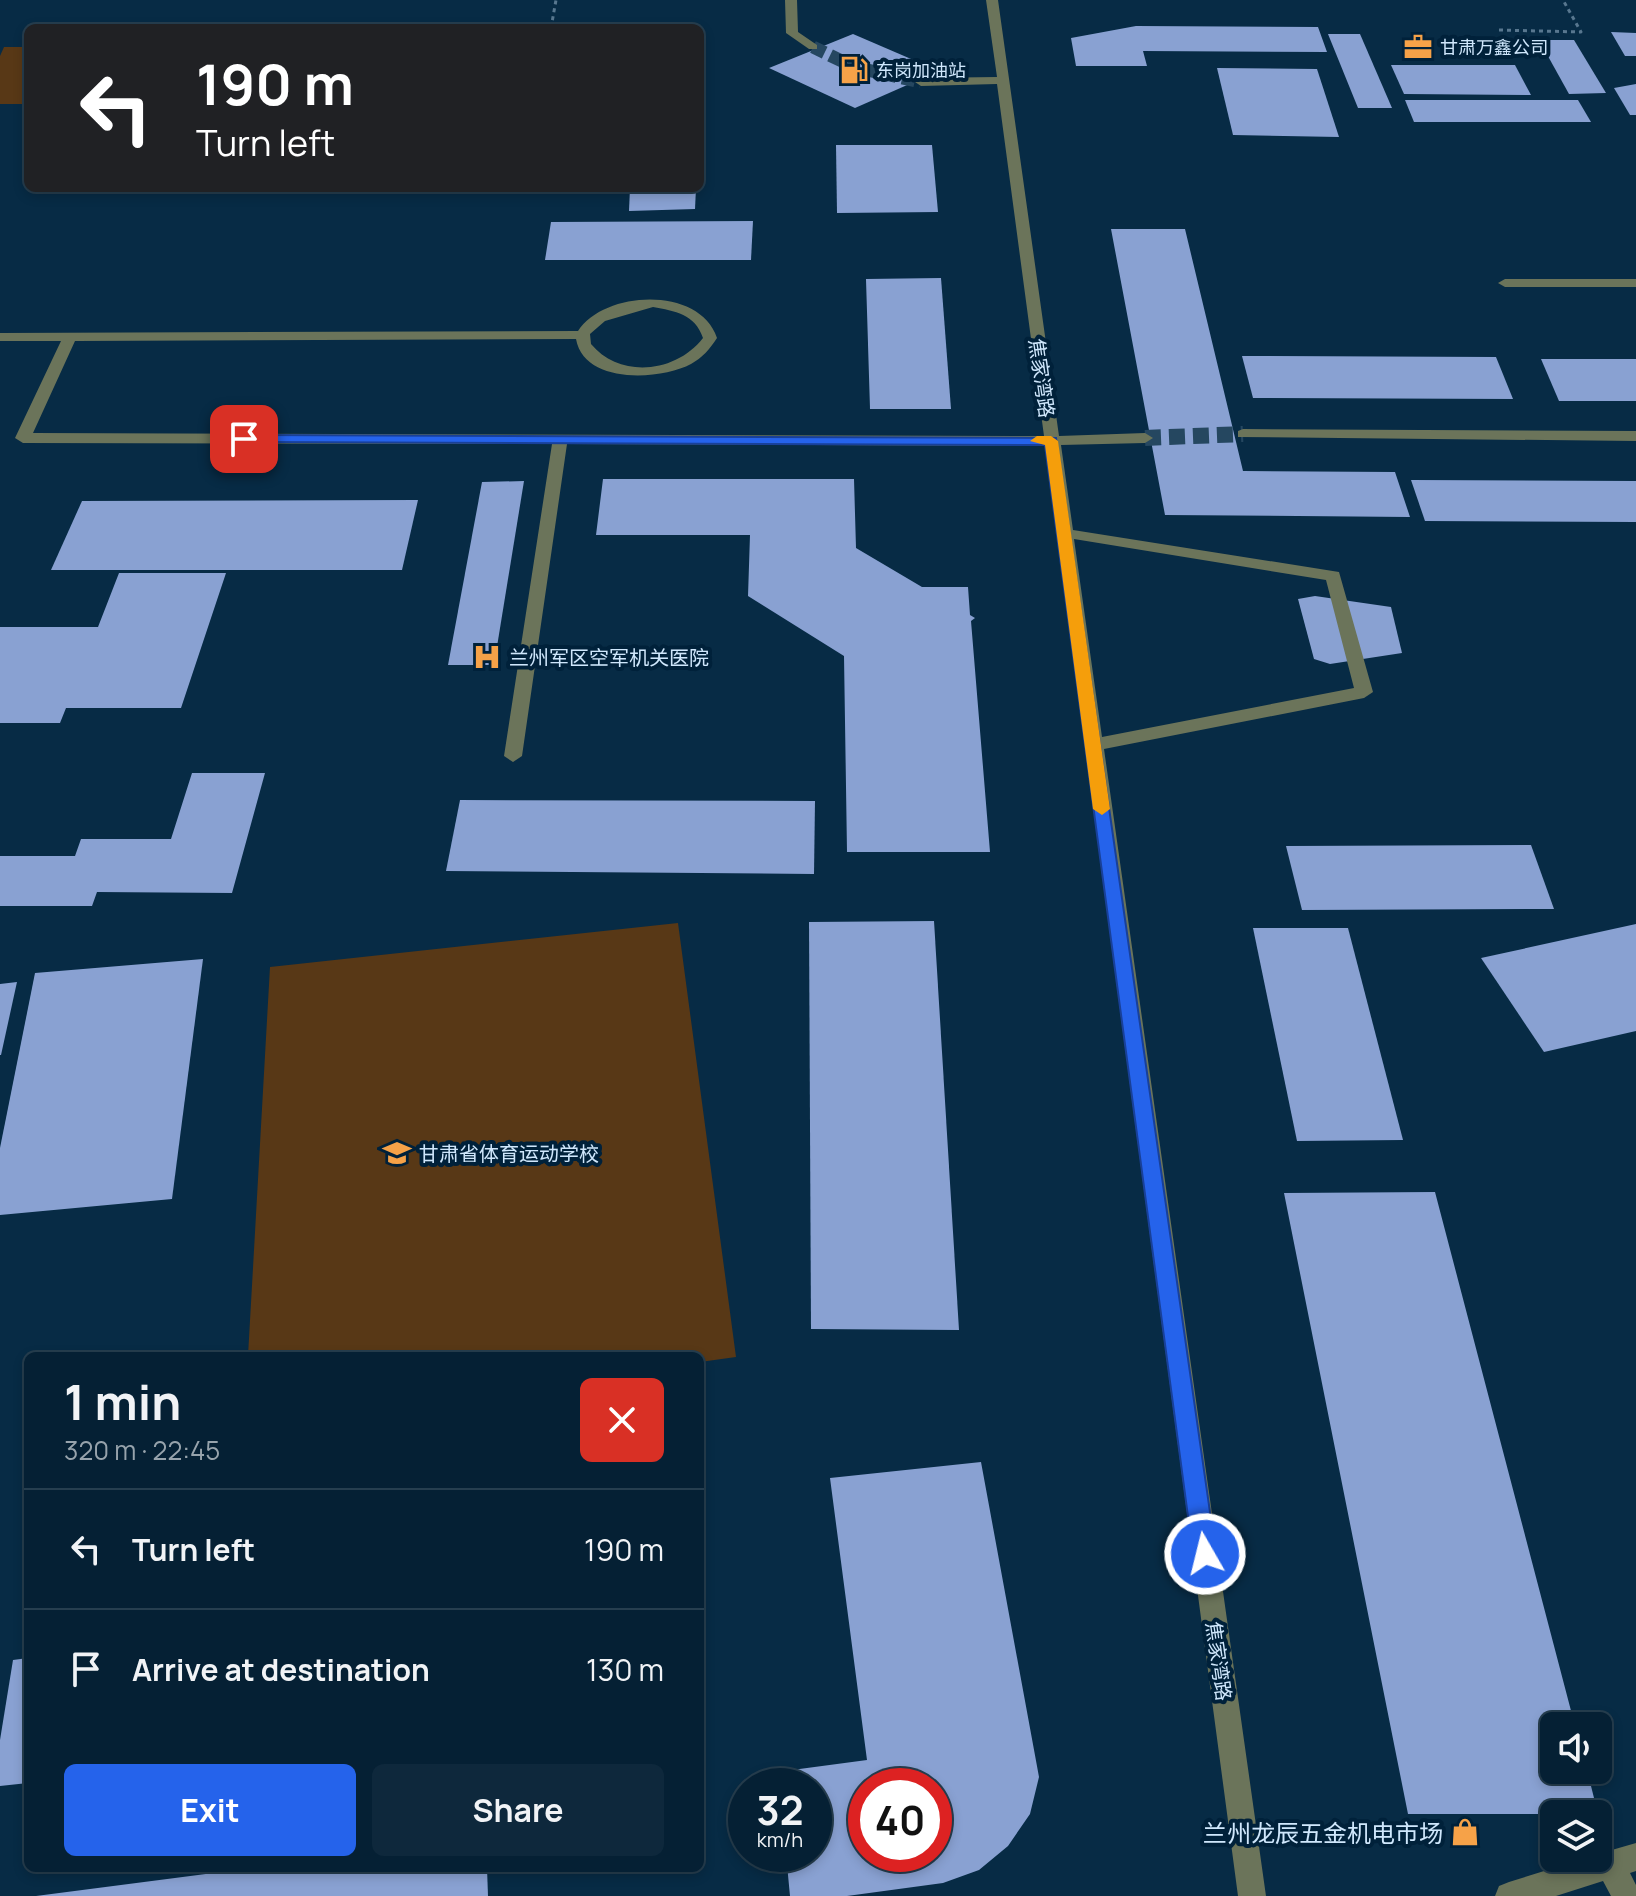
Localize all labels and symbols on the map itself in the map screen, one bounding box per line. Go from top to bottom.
office icon: 甘肃万鑫公司 [1403,32,1433,62]
place label: 甘肃万鑫公司 [1440,35,1548,59]
fuel station icon: 东岗加油站 [839,55,869,85]
place label: 东岗加油站 [876,58,966,82]
street label: 焦家湾路 [1023,337,1061,419]
pin [210,405,278,473]
hospital icon: 兰州军区空军机关医院 [472,642,502,672]
place label: 兰州军区空军机关医院 [509,644,709,671]
school or university icon: 甘肃省体育运动学校 [382,1138,412,1168]
place label: 甘肃省体育运动学校 [419,1140,599,1167]
position arrow [1163,1512,1247,1596]
street label: 焦家湾路 [1200,1620,1238,1702]
speed limit sign: 40 [848,1768,952,1872]
place label: 兰州龙辰五金机电市场 [1203,1816,1443,1849]
shop icon: 兰州龙辰五金机电市场 [1450,1817,1480,1847]

